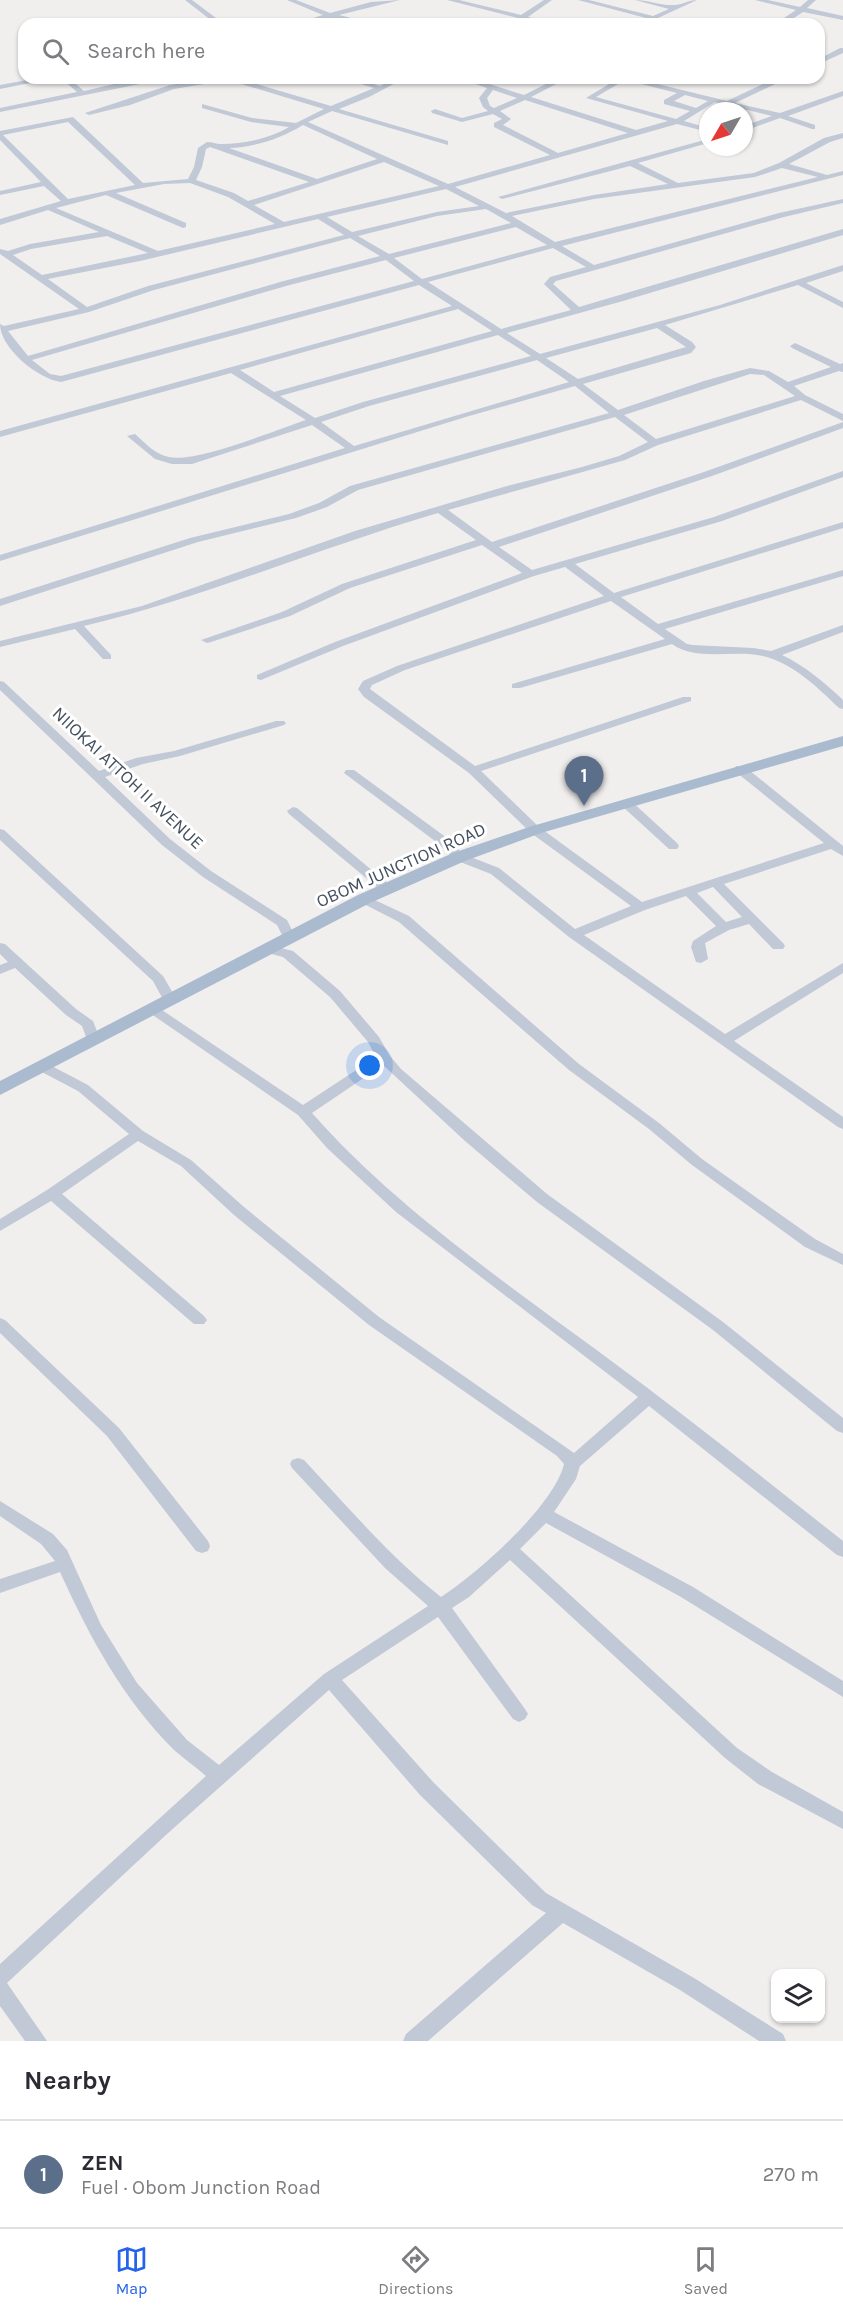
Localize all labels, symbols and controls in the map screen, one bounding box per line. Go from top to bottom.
search box [18,18,825,84]
icon: search [39,35,72,68]
text: Search here [87,38,205,64]
north arrow [699,102,753,156]
street label: NIIOKAI ATTOH II AVENUE [48,702,208,854]
pin: 1 [564,756,604,806]
street label: OBOM JUNCTION ROAD [313,818,489,912]
your location [355,1051,384,1080]
map controls [771,1969,825,2023]
button: layers [771,1969,825,2023]
text: Nearby [24,2065,111,2096]
text: ZEN [81,2150,124,2176]
text: 1 [40,2163,47,2186]
text: 270 m [763,2163,819,2186]
text: Fuel · Obom Junction Road [81,2176,321,2199]
tab: Map [115,2243,148,2298]
tab: Directions [378,2243,453,2298]
tab: Saved [684,2243,728,2298]

